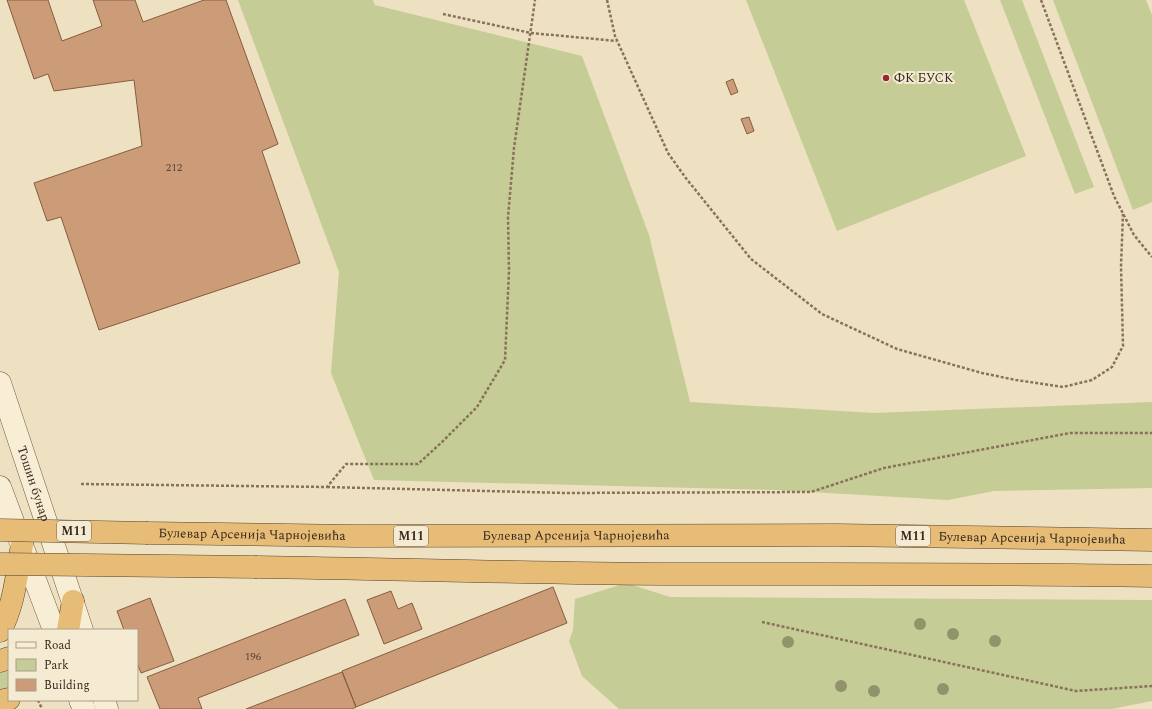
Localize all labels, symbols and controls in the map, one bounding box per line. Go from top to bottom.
place label: ФК БУСК [894,68,954,88]
marker: ФК БУСК [881,73,891,83]
house number: 212 [166,159,183,176]
street label: Тошин бунар [11,443,55,524]
road number: M11 [57,521,91,541]
street label: Булевар Арсенија Чарнојевића [158,523,346,546]
street label: Булевар Арсенија Чарнојевића [482,525,670,546]
road number: M11 [394,526,428,546]
road number: M11 [896,526,930,546]
street label: Булевар Арсенија Чарнојевића [938,527,1126,550]
legend [8,629,138,701]
text: Road [44,636,71,655]
house number: 196 [245,648,262,665]
text: Park [44,656,69,675]
text: Building [44,676,90,695]

